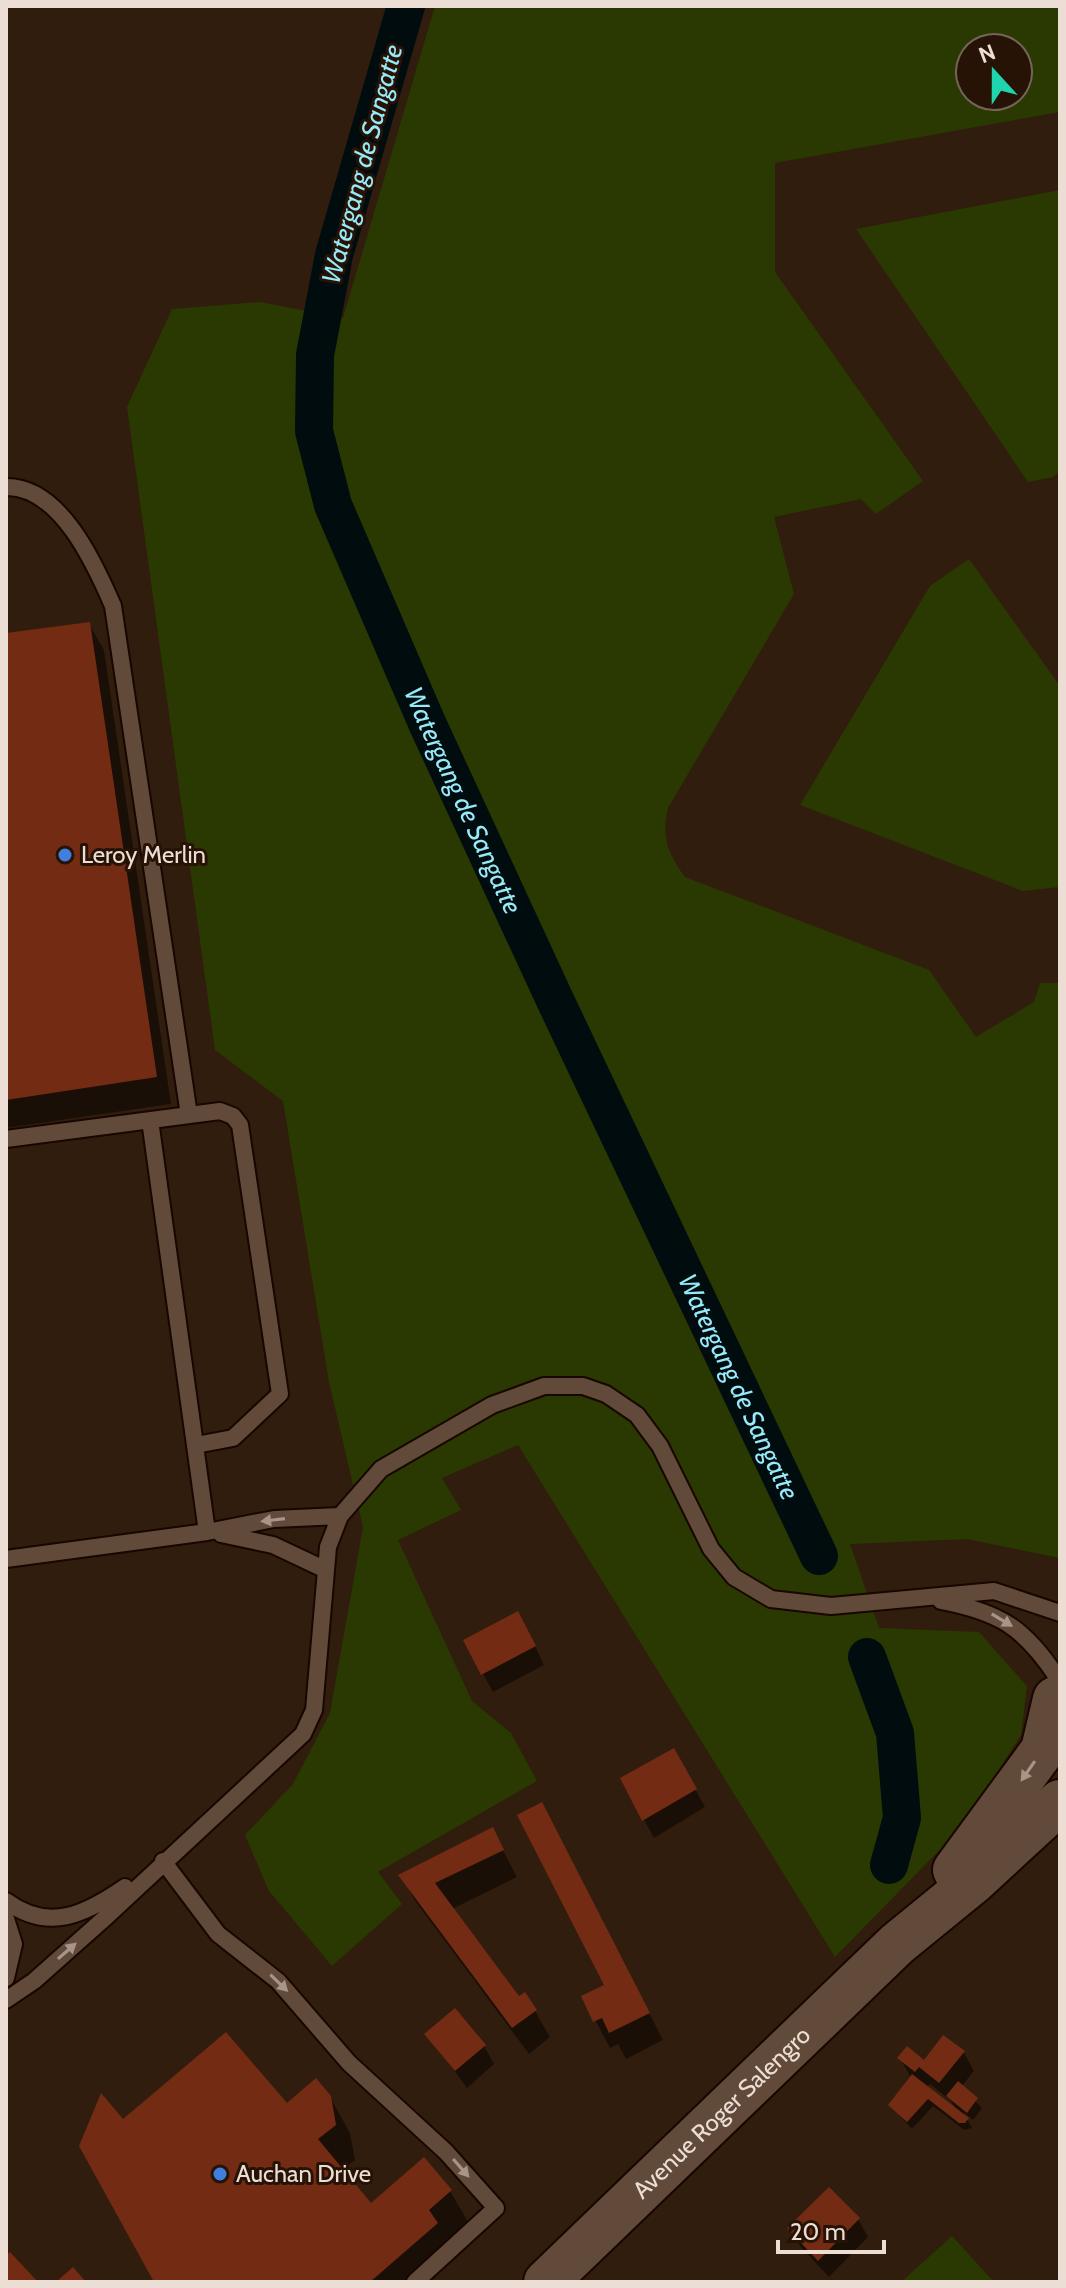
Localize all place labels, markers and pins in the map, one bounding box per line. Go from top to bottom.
place label: Leroy Merlin [81,840,206,869]
marker: Leroy Merlin [56,846,74,864]
place label: Auchan Drive [236,2159,371,2188]
marker: Auchan Drive [211,2165,229,2183]

